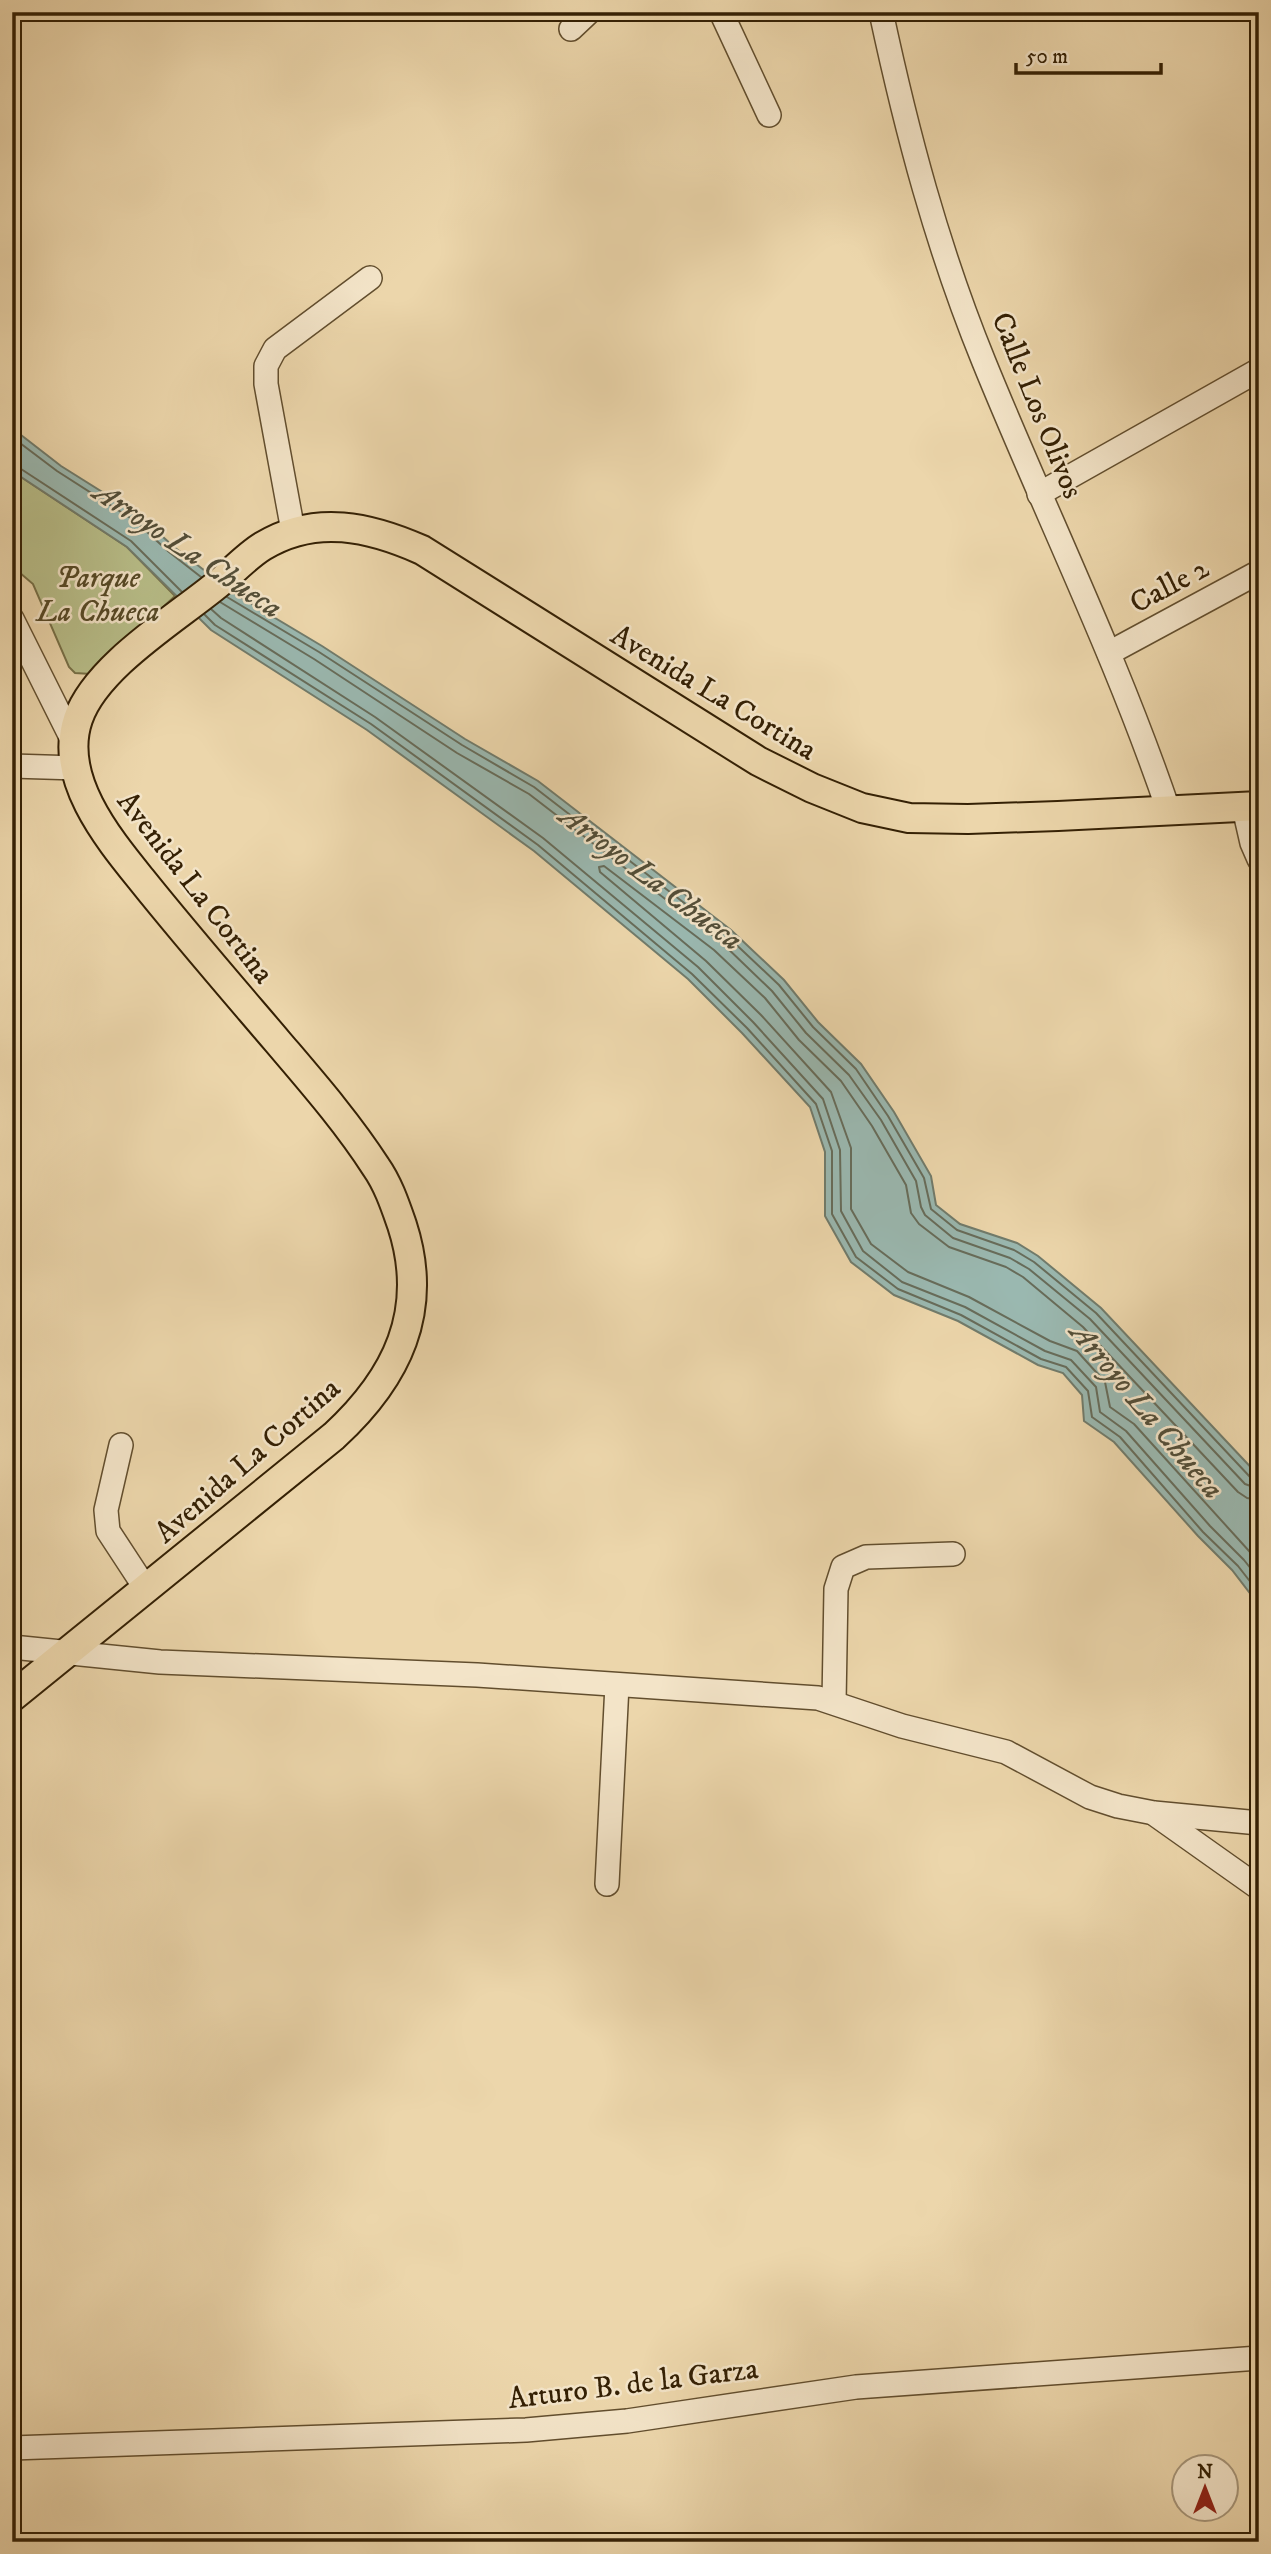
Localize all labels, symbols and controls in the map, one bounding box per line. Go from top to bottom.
scale bar [1016,32,1161,76]
text: 50 m [1026,44,1068,70]
street label: Calle Los Olivos [982,307,1091,504]
water label: Arroyo La Chueca [83,471,290,628]
street label: Calle 2 [1124,550,1216,622]
park label: Parque La Chueca [34,560,160,631]
street label: Avenida La Cortina [604,617,823,769]
street label: Avenida La Cortina [108,784,282,992]
water label: Arroyo La Chueca [549,795,750,960]
water label: Arroyo La Chueca [1059,1312,1232,1508]
street label: Avenida La Cortina [148,1370,349,1552]
street label: Arturo B. de la Garza [506,2351,761,2418]
north arrow [1170,2452,1240,2522]
text: N [1197,2461,1213,2484]

